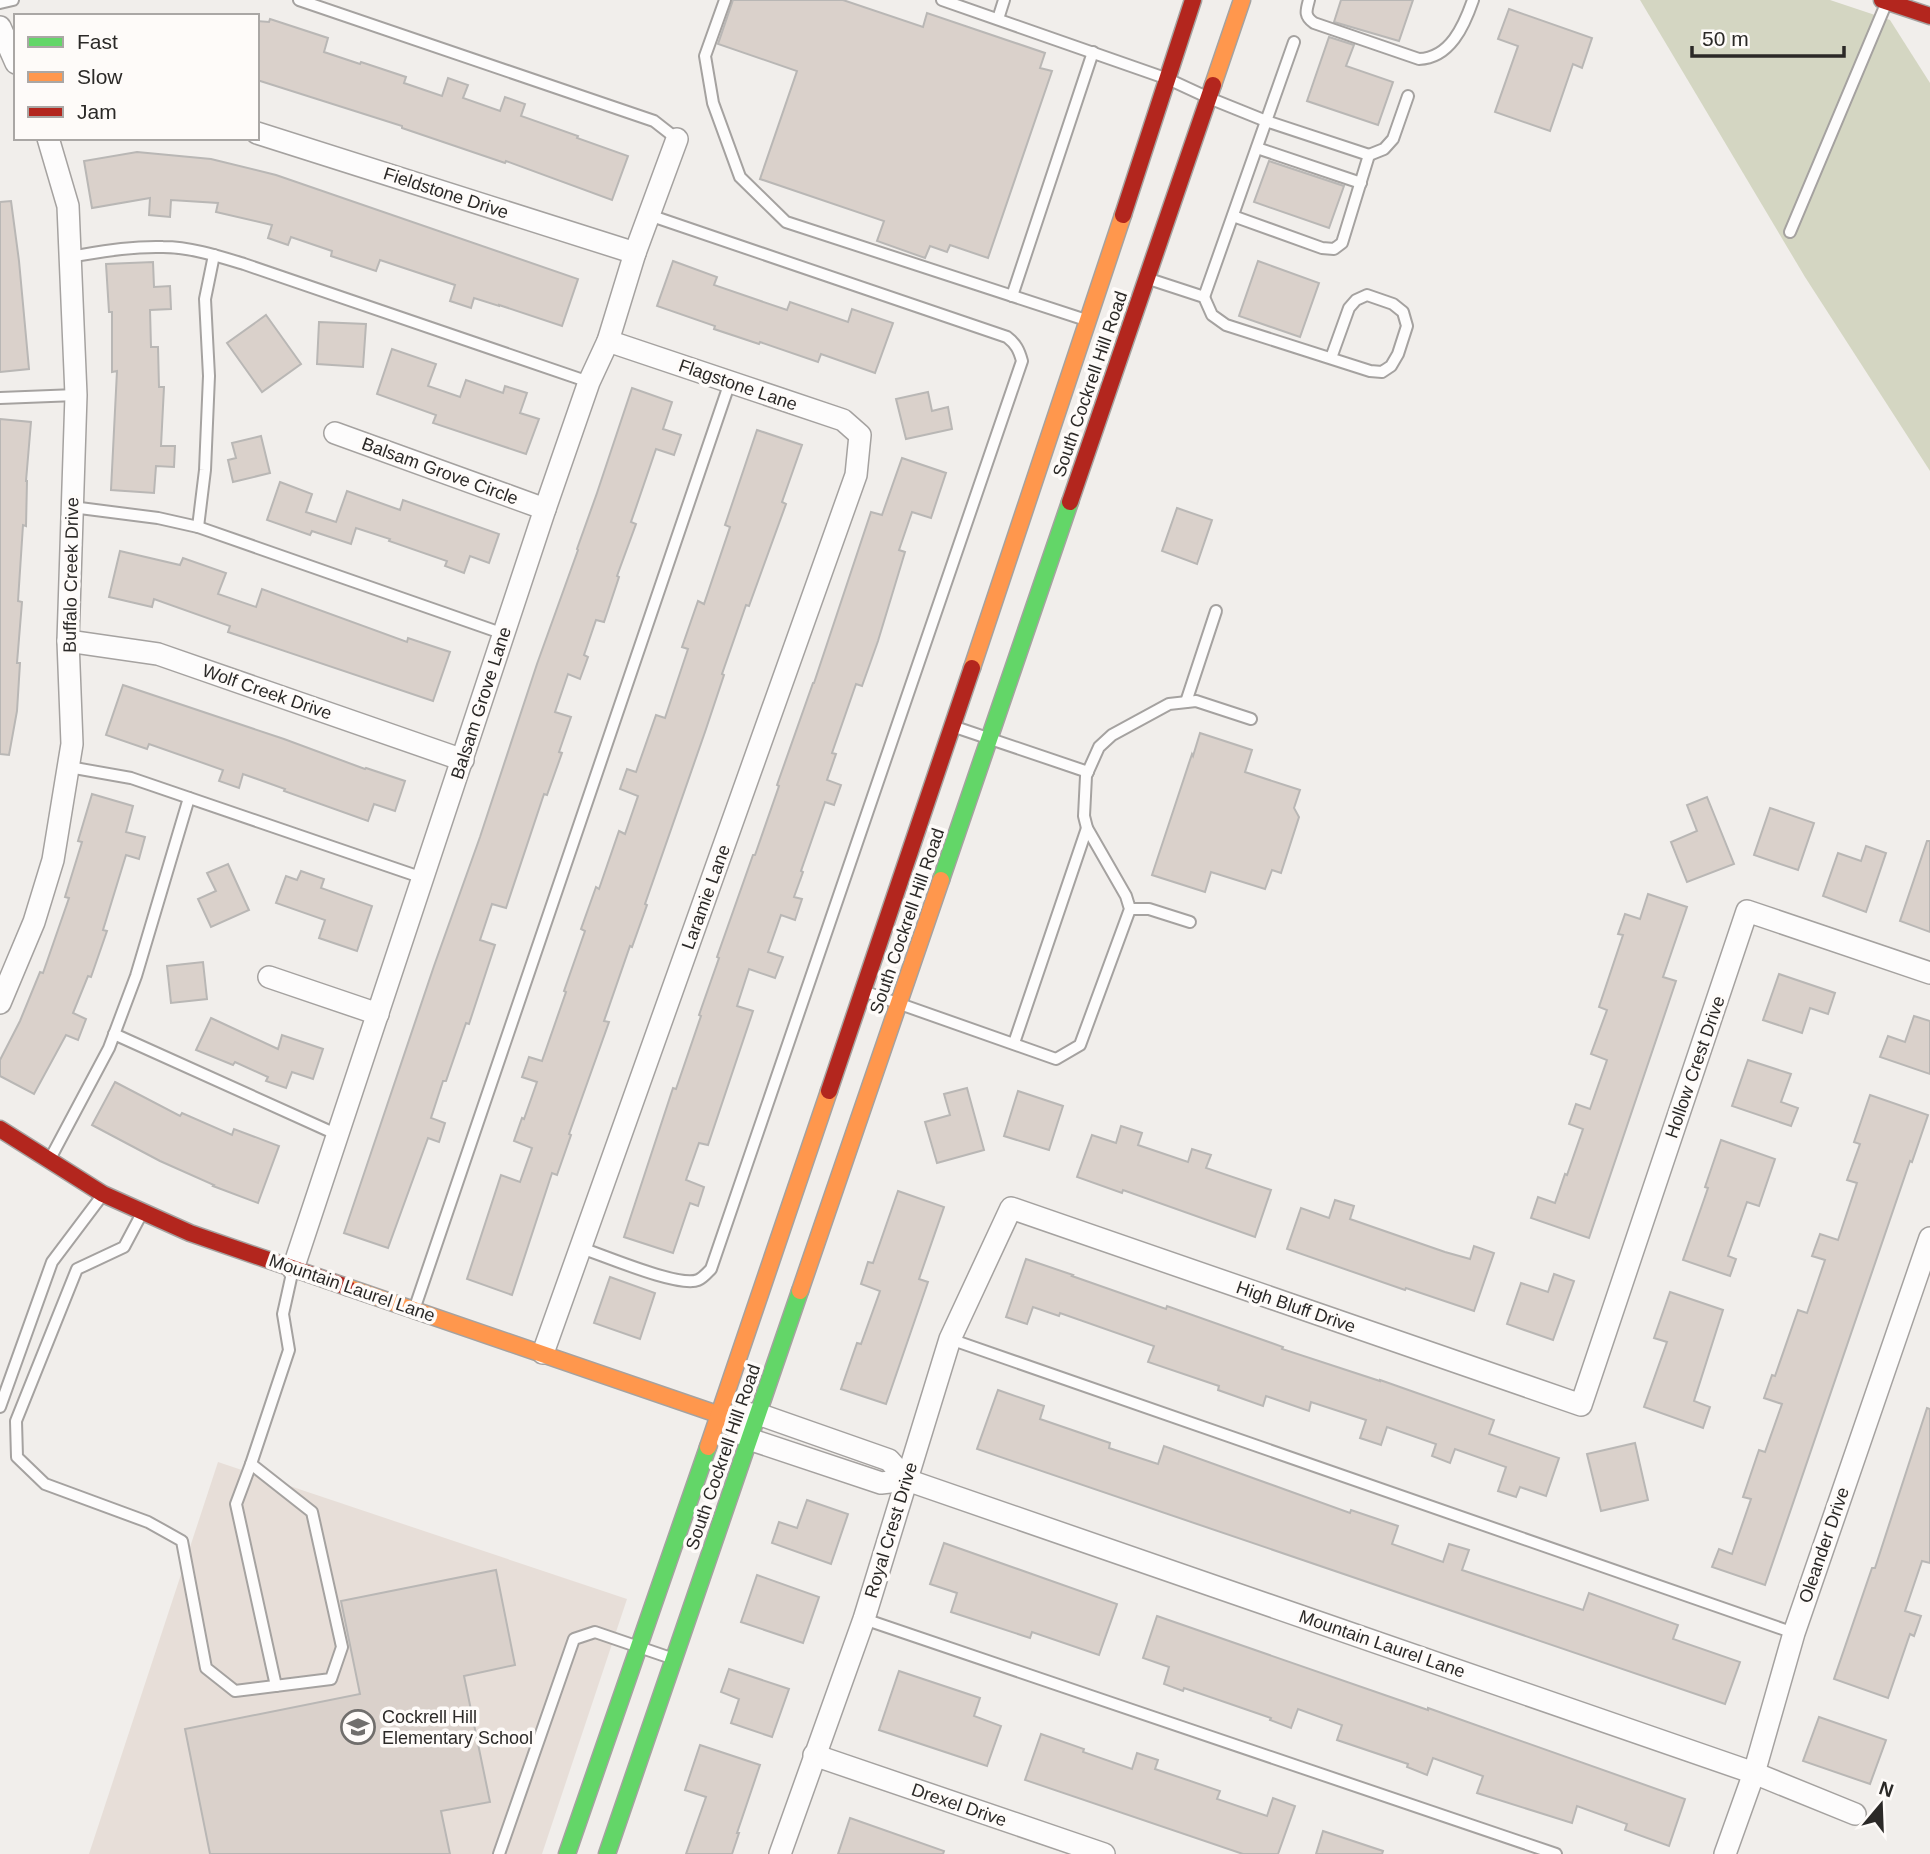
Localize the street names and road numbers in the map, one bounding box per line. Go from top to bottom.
street label: Fieldstone Drive [381,163,511,223]
street label: South Cockrell Hill Road [1049,289,1131,479]
street label: Flagstone Lane [676,355,800,415]
street label: Balsam Grove Circle [359,433,521,509]
street label: Buffalo Creek Drive [60,497,82,653]
street label: Balsam Grove Lane [447,624,515,782]
street label: Wolf Creek Drive [200,660,334,724]
street label: South Cockrell Hill Road [866,826,948,1016]
street label: Laramie Lane [678,842,734,952]
street label: Hollow Crest Drive [1661,993,1729,1141]
street label: Mountain Laurel Lane [266,1250,438,1326]
street label: High Bluff Drive [1234,1277,1358,1337]
street label: South Cockrell Hill Road [682,1362,764,1552]
street label: Royal Crest Drive [861,1460,921,1600]
street label: Oleander Drive [1795,1485,1853,1605]
street label: Mountain Laurel Lane [1296,1606,1468,1682]
street label: Drexel Drive [909,1779,1009,1831]

